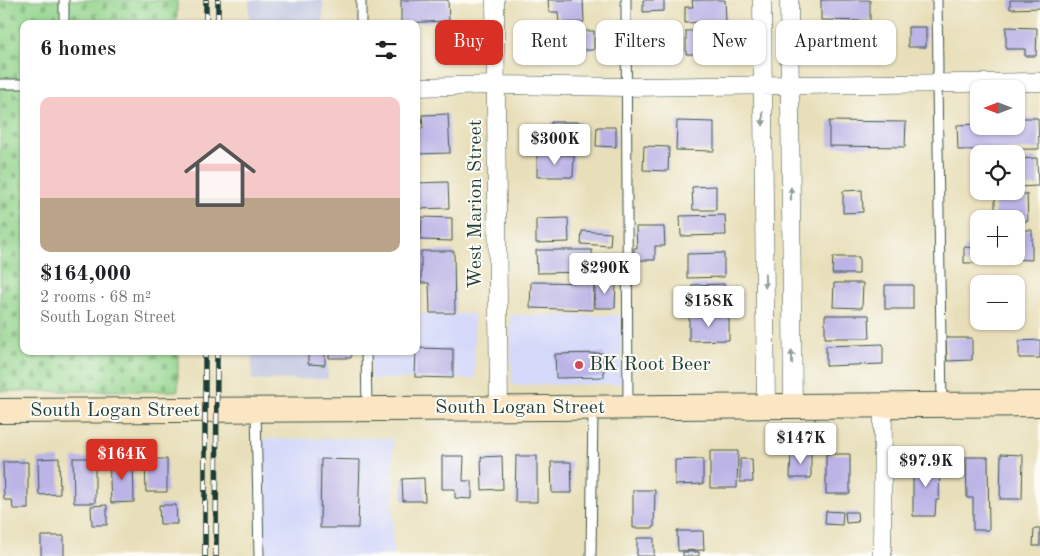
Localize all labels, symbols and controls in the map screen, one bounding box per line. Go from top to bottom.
chip: Buy [435,20,503,65]
chip: Rent [513,20,586,65]
chip: Filters [596,20,683,65]
chip: New [693,20,766,65]
chip: Apartment [776,20,896,65]
icon: filters [372,36,400,64]
text: 6 homes [40,39,116,60]
north arrow [970,80,1025,135]
map controls [970,80,1025,330]
one-way arrow [759,111,767,127]
street label: West Marion Street [466,119,486,289]
pin: $300K [520,124,590,166]
icon: home [175,130,265,220]
text: $300K [530,132,580,148]
button: locate [970,145,1025,200]
one-way arrow [787,186,795,202]
button: + [970,210,1025,265]
pin: $290K [570,252,640,295]
text: $290K [580,261,630,277]
text: $164,000 [40,264,131,285]
one-way arrow [761,273,769,289]
button: − [970,275,1025,330]
pin: $158K [674,286,744,328]
text: 2 rooms · 68 m² [40,290,151,306]
text: $158K [684,294,734,310]
text: South Logan Street [40,310,176,326]
one-way arrow [788,349,796,365]
place label: BK Root Beer [589,355,711,375]
marker: BK Root Beer [573,359,585,371]
street label: South Logan Street [435,398,605,418]
street label: South Logan Street [30,401,200,421]
pin: $147K [766,422,836,465]
text: $147K [776,431,826,447]
pin: $164K [87,438,157,481]
pin: $97.9K [885,446,967,488]
text: $164K [97,447,147,463]
text: $97.9K [899,454,953,470]

